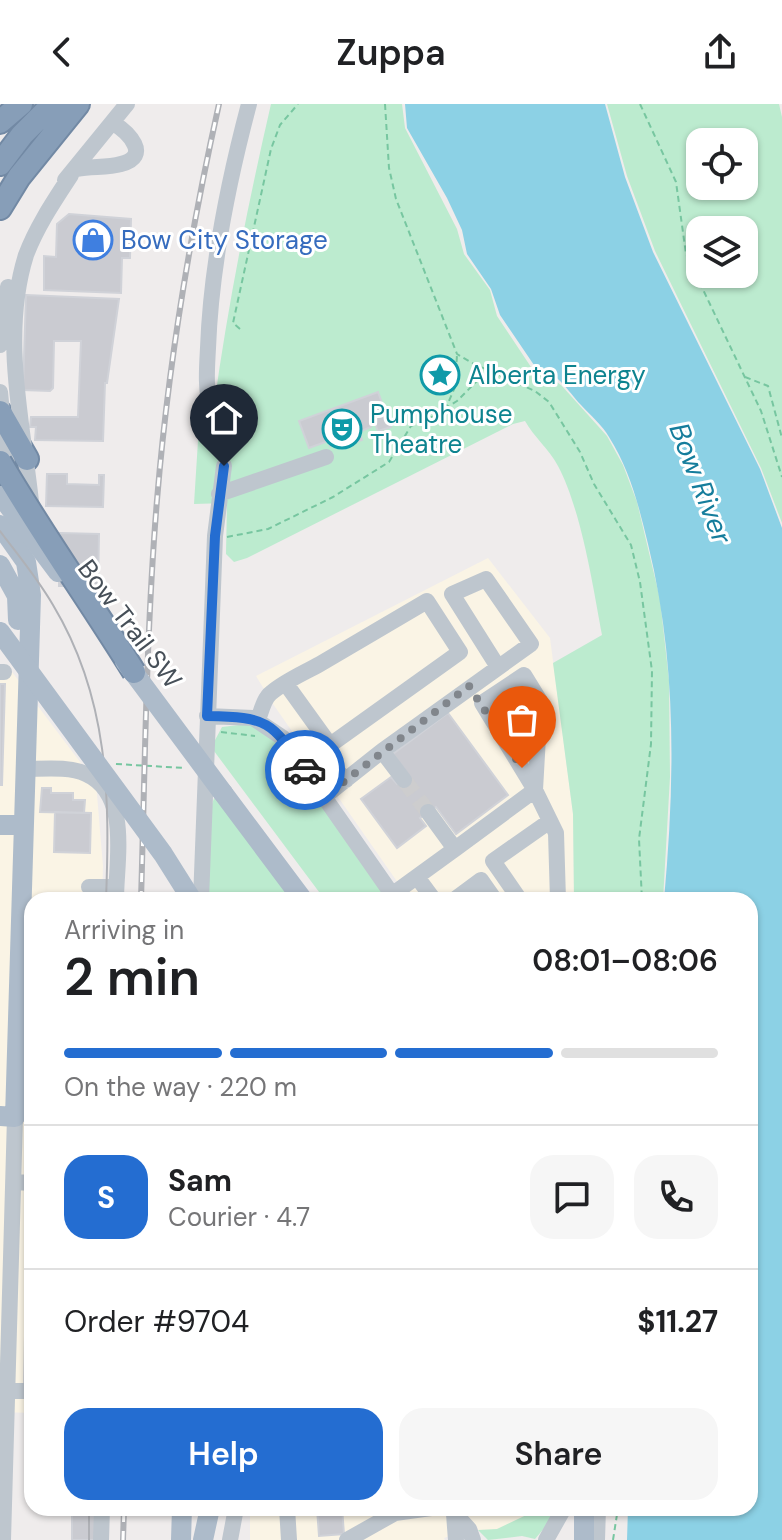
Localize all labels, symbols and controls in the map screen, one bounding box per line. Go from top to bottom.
text: Zuppa [336,29,446,76]
icon: back [40,30,84,74]
icon: share [698,30,742,74]
map controls [686,128,758,288]
button: locate [686,128,758,200]
button: layers [686,216,758,288]
shop icon: Bow City Storage [72,219,114,261]
place label: Bow City Storage [121,223,328,257]
place icon: Alberta Energy [419,354,461,396]
place label: Alberta Energy [468,358,646,392]
pin [190,384,258,466]
icon: home [202,396,246,440]
place label: Pumphouse Theatre [370,397,513,461]
theatre icon: Pumphouse Theatre [321,408,363,450]
water label: Bow River [661,417,741,550]
street label: Bow Trail SW [70,553,190,695]
pin [488,686,556,768]
icon: bag [500,698,544,742]
courier [265,730,345,810]
icon: car [283,748,327,792]
text: Arriving in [64,913,184,947]
text: 08:01–08:06 [532,941,718,980]
text: 2 min [64,943,200,1011]
text: On the way · 220 m [64,1070,297,1104]
button: chat [530,1155,614,1239]
button: phone [634,1155,718,1239]
text: Sam [168,1161,232,1200]
text: S [97,1178,115,1217]
text: Courier · 4.7 [168,1200,310,1234]
text: Order #9704 [64,1302,249,1341]
text: $11.27 [637,1302,718,1341]
button: Help [64,1408,383,1500]
button: Share [399,1408,718,1500]

